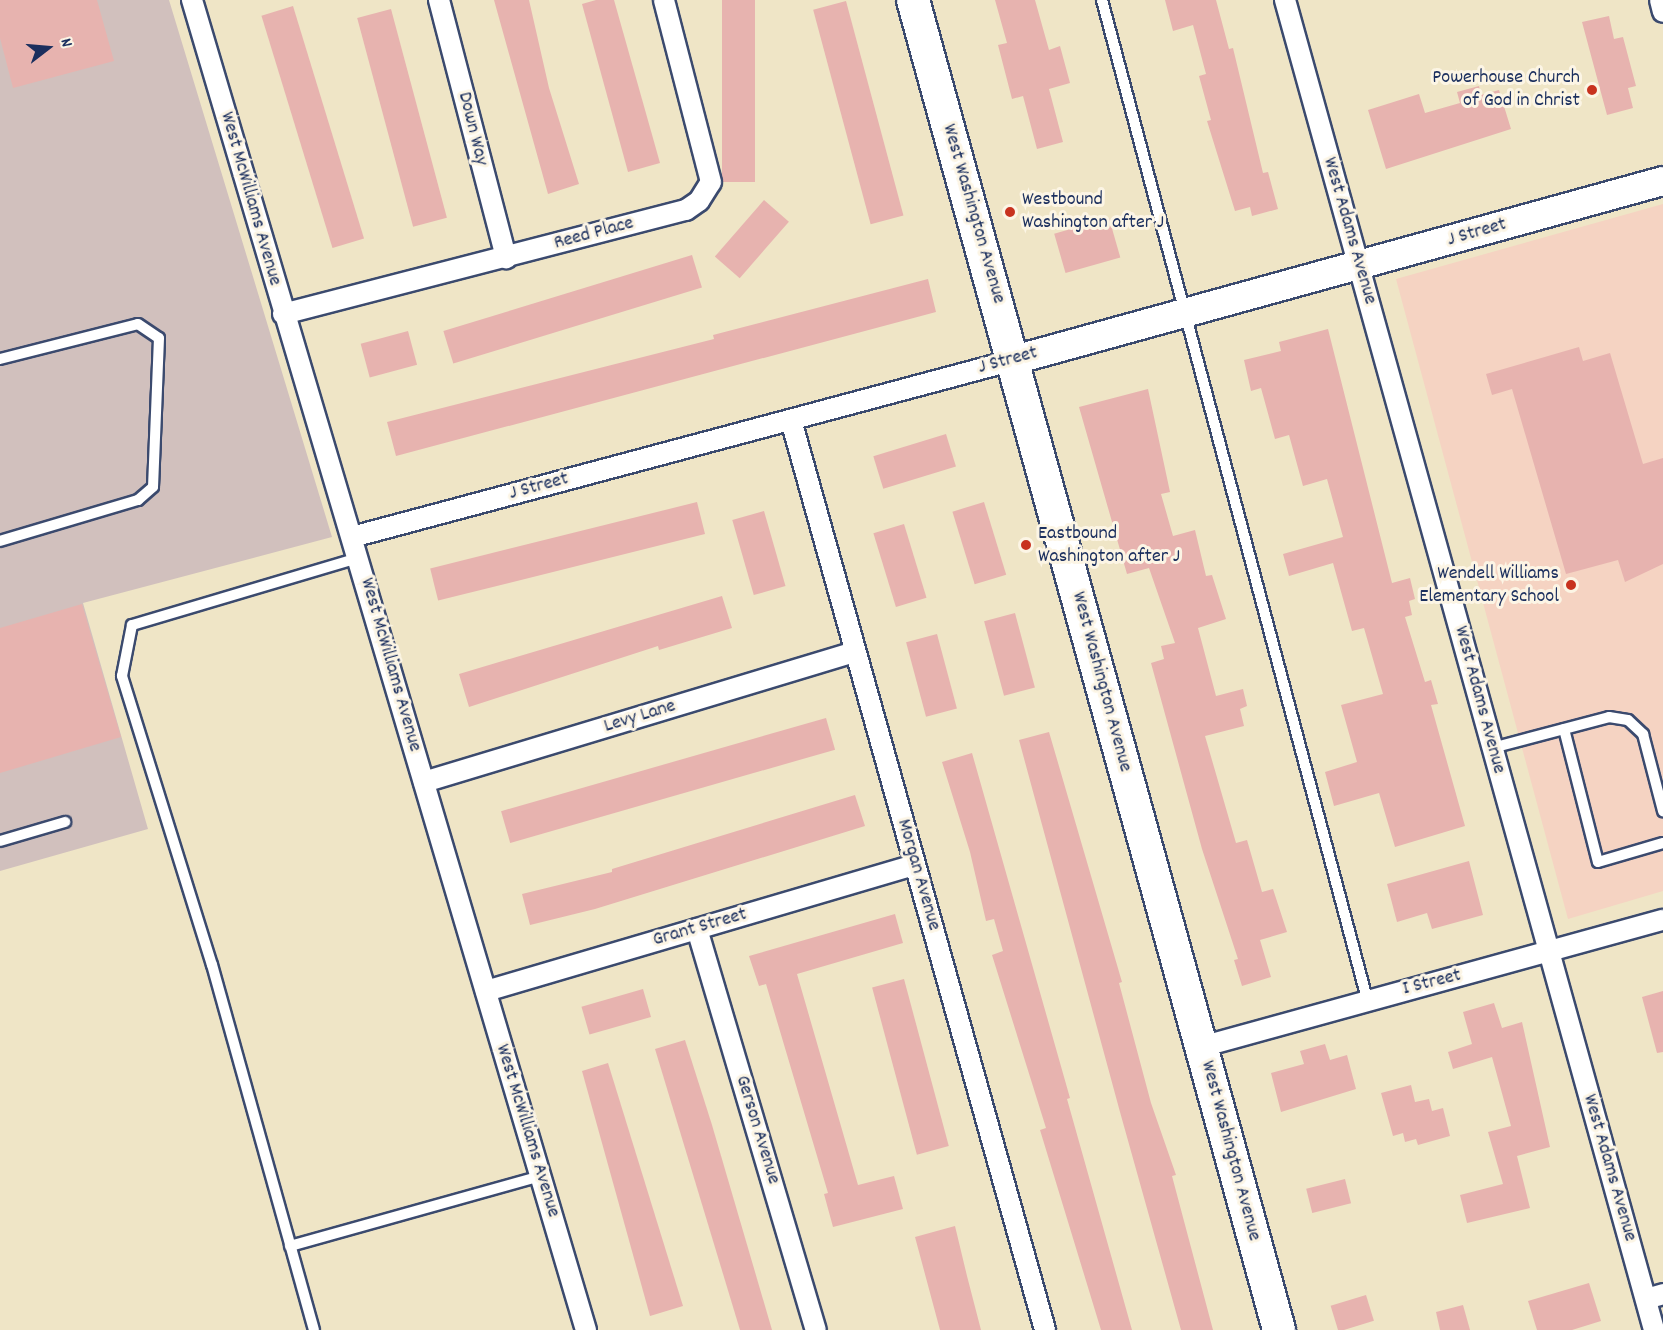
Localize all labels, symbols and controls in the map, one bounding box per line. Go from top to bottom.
north arrow [18,18,78,78]
text: N [54,36,78,50]
place label: Powerhouse Church of God in Christ [1432,66,1580,113]
marker: Powerhouse Church of God in Christ [1585,83,1599,97]
street label: Down Way [451,90,493,168]
street label: West McWilliams Avenue [214,109,286,289]
street label: West Washington Avenue [936,121,1010,307]
street label: West Adams Avenue [1317,155,1381,307]
place label: Westbound Washington after J [1022,189,1164,236]
marker: Westbound Washington after J [1003,205,1017,219]
street label: Reed Place [552,212,636,256]
street label: J Street [1445,213,1509,253]
street label: J Street [976,342,1040,380]
street label: J Street [507,468,571,506]
place label: Eastbound Washington after J [1038,522,1180,569]
marker: Eastbound Washington after J [1019,538,1033,552]
place label: Wendell Williams Elementary School [1419,562,1559,609]
street label: West McWilliams Avenue [354,575,426,755]
marker: Wendell Williams Elementary School [1564,578,1578,592]
street label: West Washington Avenue [1065,589,1137,775]
street label: West Adams Avenue [1448,624,1510,776]
street label: Levy Lane [601,695,679,739]
street label: Morgan Avenue [891,817,945,933]
street label: Grant Street [650,903,750,953]
street label: I Street [1400,964,1464,1002]
street label: West McWilliams Avenue [489,1042,565,1220]
street label: West Washington Avenue [1194,1058,1266,1244]
street label: Gerson Avenue [729,1073,785,1187]
street label: West Adams Avenue [1577,1092,1641,1244]

